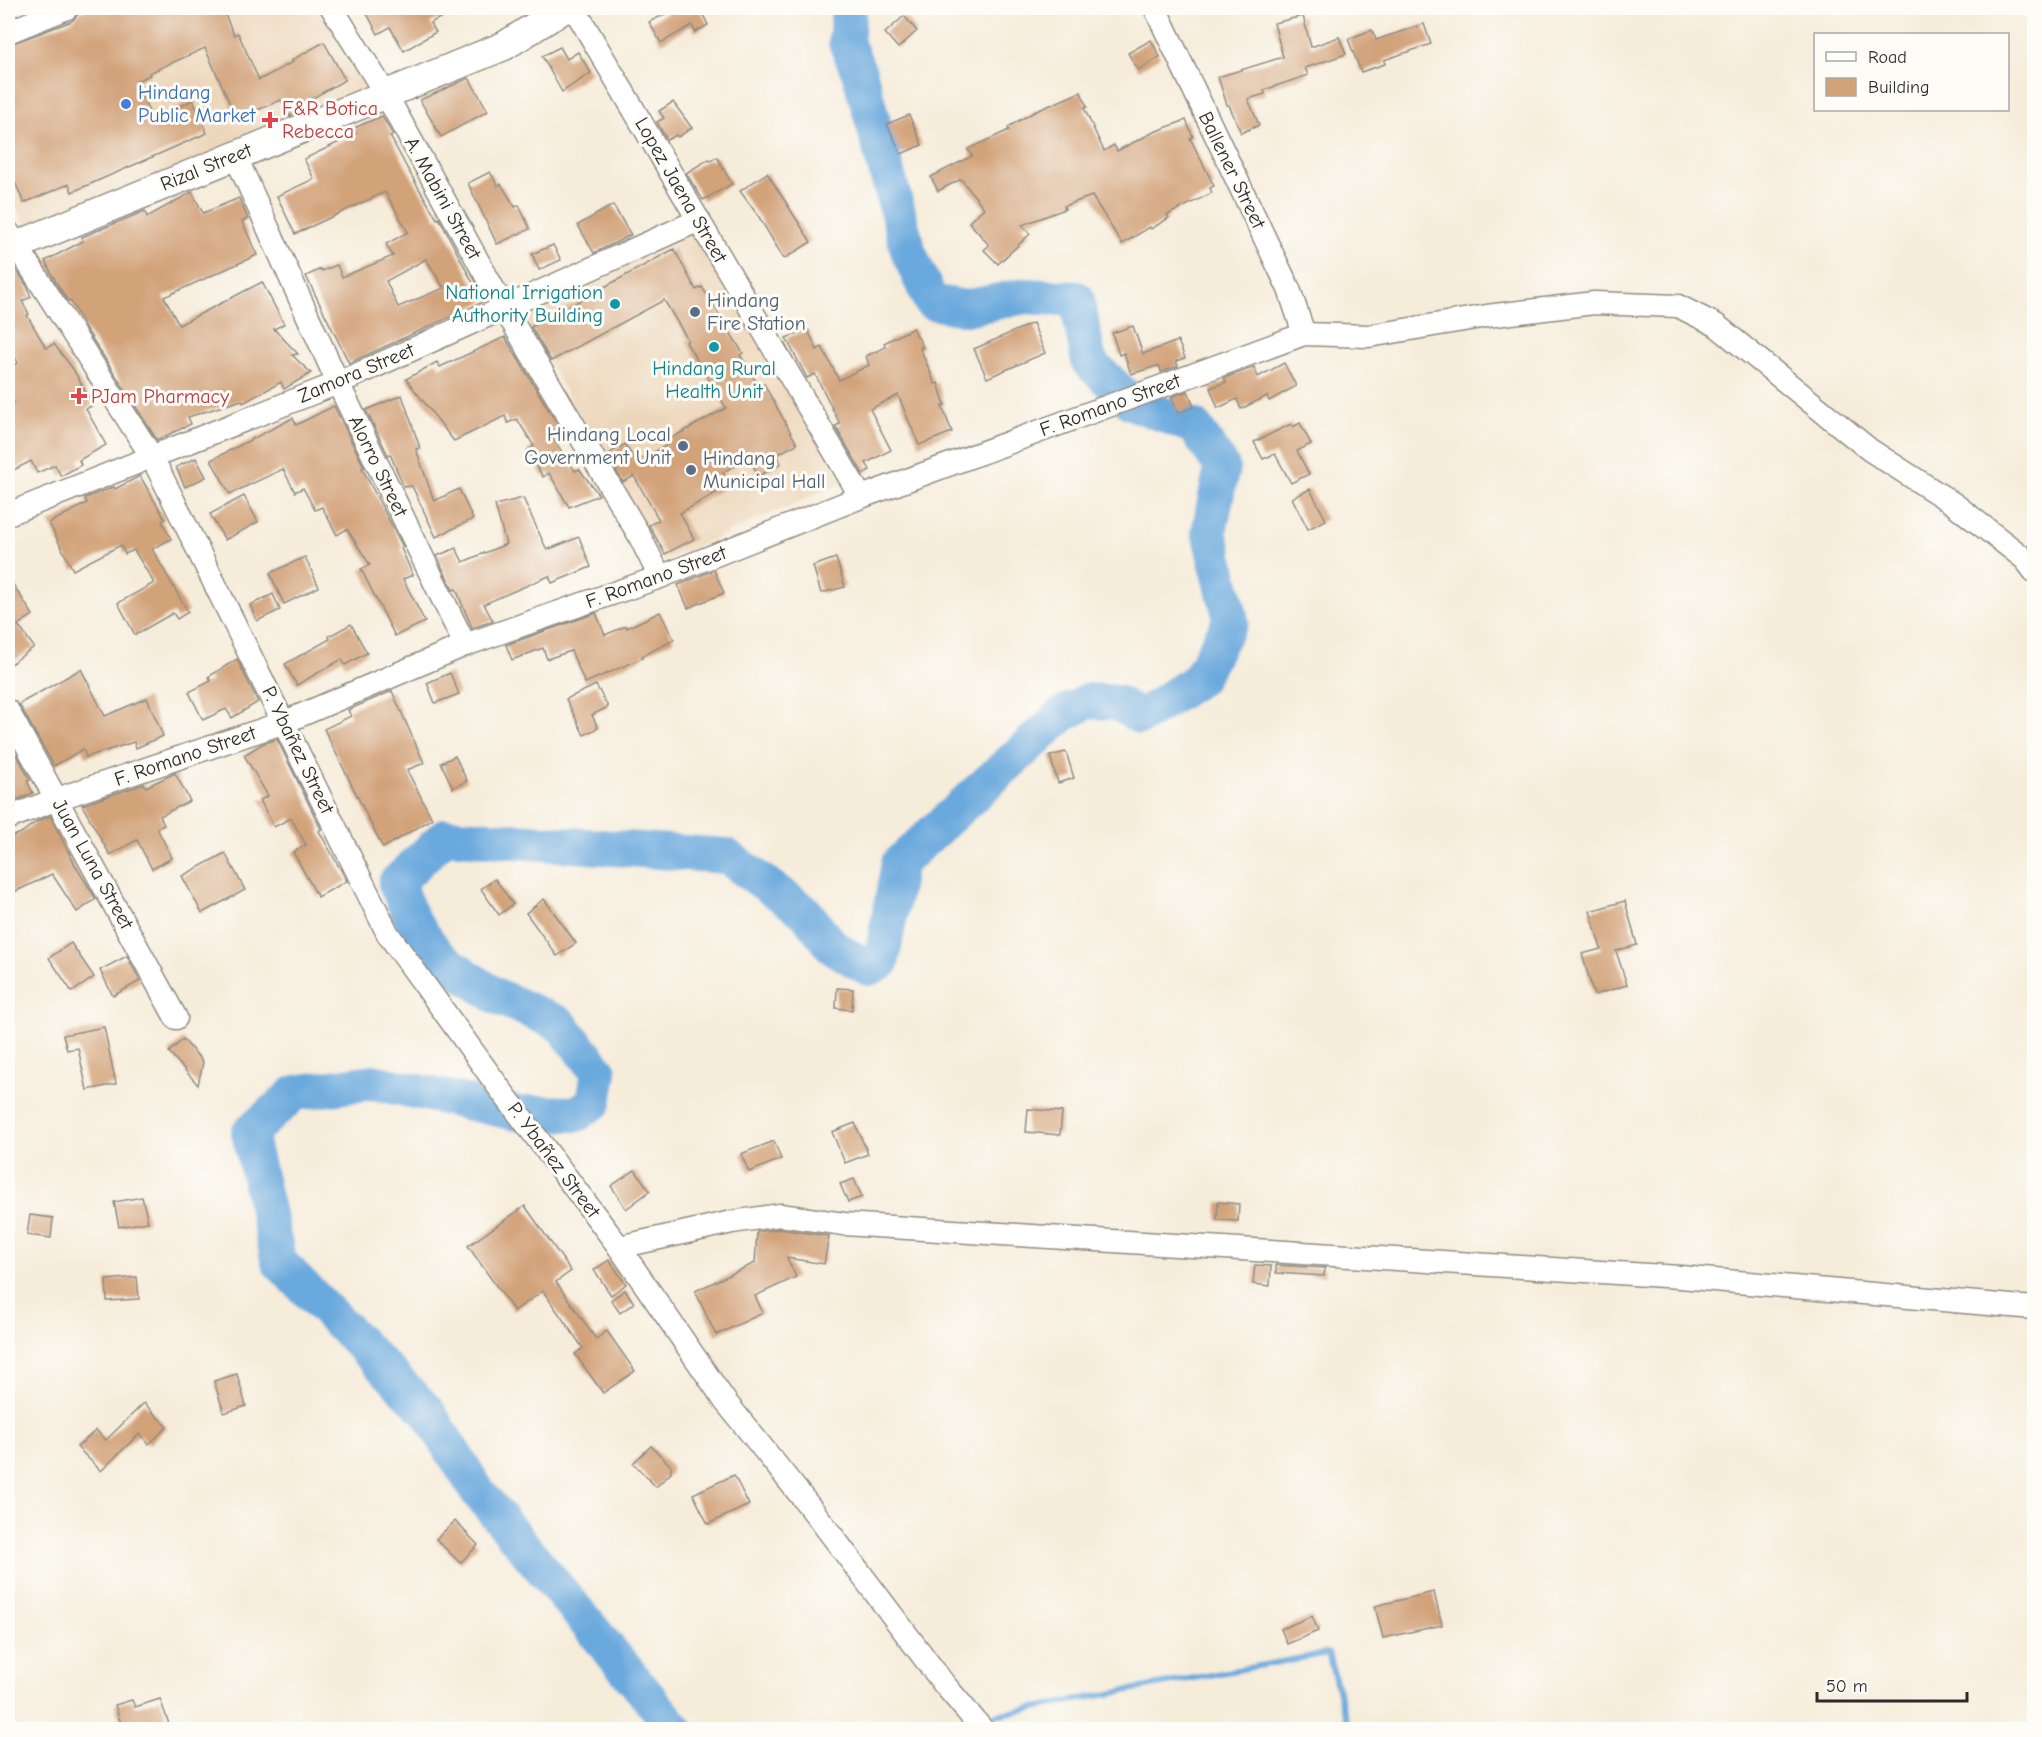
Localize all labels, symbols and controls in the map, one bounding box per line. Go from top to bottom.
legend [1814,33,2009,111]
text: Road [1868,47,1907,68]
text: Building [1868,77,1930,98]
place label: Hindang Public Market [138,81,257,127]
marker: Hindang Public Market [119,97,133,111]
place label: F&R Botica Rebecca [282,97,378,143]
street label: Ballener Street [1194,108,1271,233]
marker: F&R Botica Rebecca [263,113,277,127]
street label: Lopez Jaena Street [630,113,733,268]
street label: A. Mabini Street [400,133,487,264]
street label: Rizal Street [157,138,256,196]
place label: National Irrigation Authority Building [445,281,603,327]
place label: Hindang Fire Station [707,289,806,335]
marker: National Irrigation Authority Building [608,297,622,311]
marker: Hindang Fire Station [688,305,702,319]
street label: Zamora Street [295,338,419,408]
marker: Hindang Rural Health Unit [707,340,721,354]
place label: Hindang Rural Health Unit [652,357,776,403]
street label: F. Romano Street [1037,368,1185,441]
place label: PJam Pharmacy [91,385,229,408]
marker: PJam Pharmacy [72,389,86,403]
street label: Alorro Street [344,412,413,521]
place label: Hindang Local Government Unit [524,423,672,469]
marker: Hindang Local Government Unit [676,439,690,453]
place label: Hindang Municipal Hall [703,447,825,493]
marker: Hindang Municipal Hall [684,463,698,477]
street label: F. Romano Street [583,540,731,613]
street label: P. Ybañez Street [257,682,339,819]
street label: F. Romano Street [111,721,260,791]
street label: Juan Luna Street [48,795,139,934]
street label: P. Ybañez Street [503,1098,606,1223]
scale bar [1817,1665,1967,1703]
text: 50 m [1826,1676,1868,1697]

